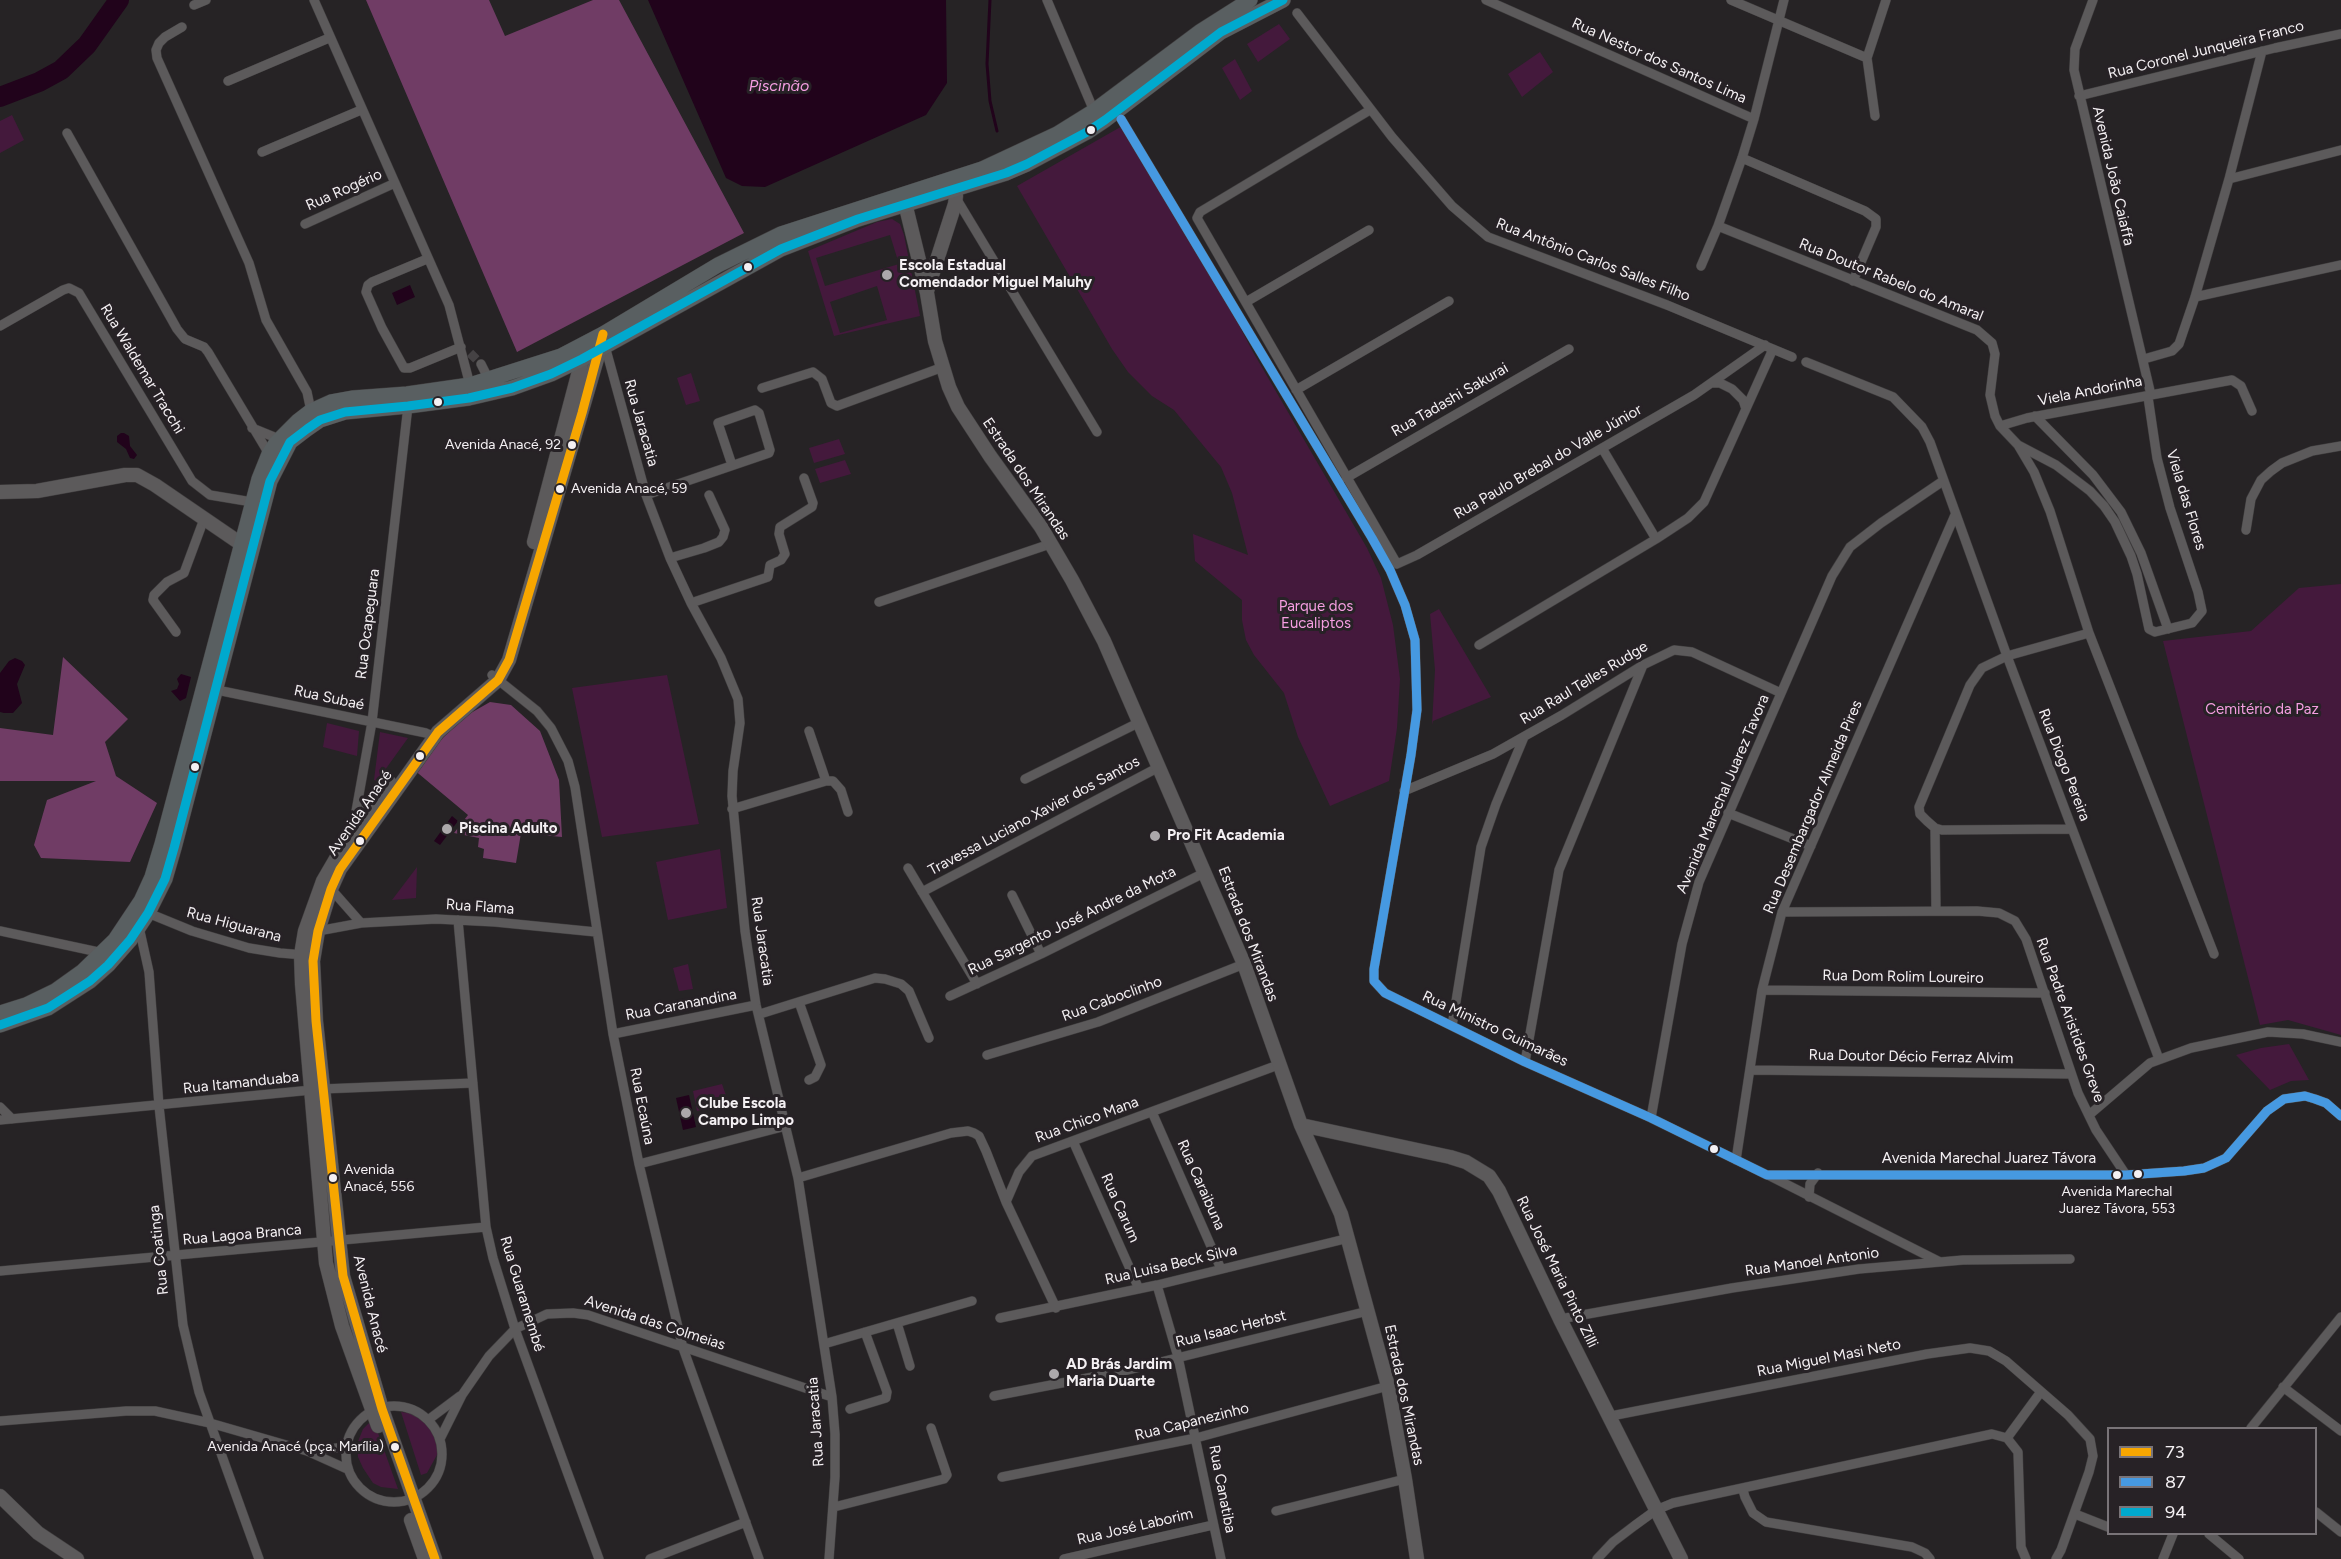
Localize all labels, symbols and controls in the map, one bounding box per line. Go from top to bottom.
street label: Rua Nestor dos Santos Lima [1569,14,1749,108]
street label: Rua Coronel Junqueira Franco [2106,17,2306,83]
water label: Piscinão [749,76,809,96]
street label: Avenida João Caiaffa [2088,105,2138,247]
unlabelled marker [1085,124,1097,136]
street label: Rua Rogério [303,165,385,215]
street label: Rua Antônio Carlos Salles Filho [1493,215,1693,305]
street label: Rua Doutor Rabelo do Amaral [1796,235,1986,325]
place label: Escola Estadual Comendador Miguel Maluhy [899,257,1092,292]
unlabelled marker [742,261,754,273]
marker: Escola Estadual Comendador Miguel Maluhy [880,268,894,282]
street label: Rua Waldemar Tracchi [96,301,188,437]
street label: Rua Tadashi Sakurai [1388,359,1512,441]
street label: Viela Andorinha [2036,372,2144,410]
street label: Rua Jaracatia [620,377,662,469]
unlabelled marker [432,396,444,408]
street label: Rua Paulo Brebal do Valle Júnior [1451,401,1645,523]
street label: Estrada dos Mirandas [978,415,1074,543]
place label: Avenida Anacé, 92 [445,437,561,453]
marker: Avenida Anacé, 92 [566,439,578,451]
street label: Viela das Flores [2162,448,2210,552]
place label: Avenida Anacé, 59 [571,481,687,497]
marker: Avenida Anacé, 59 [554,483,566,495]
street label: Rua Ocapeguara [352,568,384,680]
park label: Parque dos Eucaliptos [1279,598,1353,633]
street label: Rua Raul Telles Rudge [1517,638,1651,728]
street label: Rua Subaé [292,682,366,714]
street label: Avenida Marechal Juarez Tavora [1673,692,1773,896]
street label: Rua Desembargador Almeida Pires [1760,698,1866,916]
park label: Cemitério da Paz [2205,701,2319,719]
street label: Rua Diogo Pereira [2034,706,2094,824]
unlabelled marker [414,750,426,762]
street label: Travessa Luciano Xavier dos Santos [925,752,1143,880]
unlabelled marker [189,761,201,773]
street label: Avenida Anacé [324,767,396,859]
place label: Piscina Adulto [459,820,557,838]
marker: Piscina Adulto [440,822,454,836]
place label: Pro Fit Academia [1167,827,1285,845]
marker: Pro Fit Academia [1148,829,1162,843]
unlabelled marker [354,835,366,847]
street label: Rua Sargento José Andre da Mota [965,863,1179,979]
street label: Estrada dos Mirandas [1214,864,1282,1004]
street label: Rua Jaracatia [747,895,777,987]
street label: Rua Flama [445,896,515,918]
street label: Rua Higuarana [185,904,283,946]
street label: Rua Padre Aristides Greve [2032,935,2108,1105]
street label: Rua Dom Rolim Loureiro [1822,967,1984,987]
street label: Rua Caboclinho [1059,973,1165,1025]
street label: Rua Caranandina [624,985,738,1025]
street label: Rua Ministro Guimarães [1419,987,1571,1071]
street label: Rua Doutor Décio Ferraz Alvim [1808,1046,2014,1068]
street label: Rua Ecaúna [626,1066,658,1146]
street label: Rua Itamanduaba [182,1068,300,1098]
street label: Rua Chico Mana [1033,1093,1141,1147]
place label: Clube Escola Campo Limpo [698,1095,794,1130]
marker: Clube Escola Campo Limpo [679,1106,693,1120]
street label: Rua Caraibuna [1173,1137,1229,1233]
unlabelled marker [1708,1143,1720,1155]
street label: Avenida Marechal Juarez Távora [1882,1150,2096,1168]
place label: Avenida Anacé, 556 [344,1162,414,1194]
unlabelled marker [2132,1168,2144,1180]
marker: Avenida Marechal Juarez Távora, 553 [2111,1169,2123,1181]
street label: Rua Carum [1097,1171,1143,1245]
marker: Avenida Anacé, 556 [327,1172,339,1184]
place label: Avenida Marechal Juarez Távora, 553 [2059,1184,2175,1216]
street label: Rua José Maria Pinto Zilli [1512,1193,1602,1351]
street label: Rua Coatinga [145,1204,173,1296]
street label: Rua Lagoa Branca [182,1221,302,1249]
street label: Rua Guaramembé [496,1234,548,1354]
street label: Rua Luisa Beck Silva [1103,1241,1239,1289]
street label: Rua Manoel Antonio [1744,1244,1880,1280]
street label: Avenida Anacé [349,1253,391,1355]
street label: Avenida das Colmeias [582,1292,728,1354]
street label: Rua Isaac Herbst [1174,1307,1288,1351]
street label: Estrada dos Mirandas [1380,1323,1428,1467]
street label: Rua Miguel Masi Neto [1755,1335,1903,1381]
place label: AD Brás Jardim Maria Duarte [1066,1356,1172,1391]
marker: AD Brás Jardim Maria Duarte [1047,1367,1061,1381]
street label: Rua Jaracatia [804,1377,828,1467]
street label: Rua Capanezinho [1133,1399,1251,1445]
legend [2107,1427,2317,1535]
place label: Avenida Anacé (pça. Marília) [207,1439,384,1455]
marker: Avenida Anacé (pça. Marília) [389,1441,401,1453]
text: 73 [2165,1441,2184,1463]
street label: Rua Canatiba [1205,1444,1239,1534]
text: 87 [2165,1471,2186,1493]
text: 94 [2165,1501,2186,1523]
street label: Rua José Laborim [1075,1505,1195,1549]

